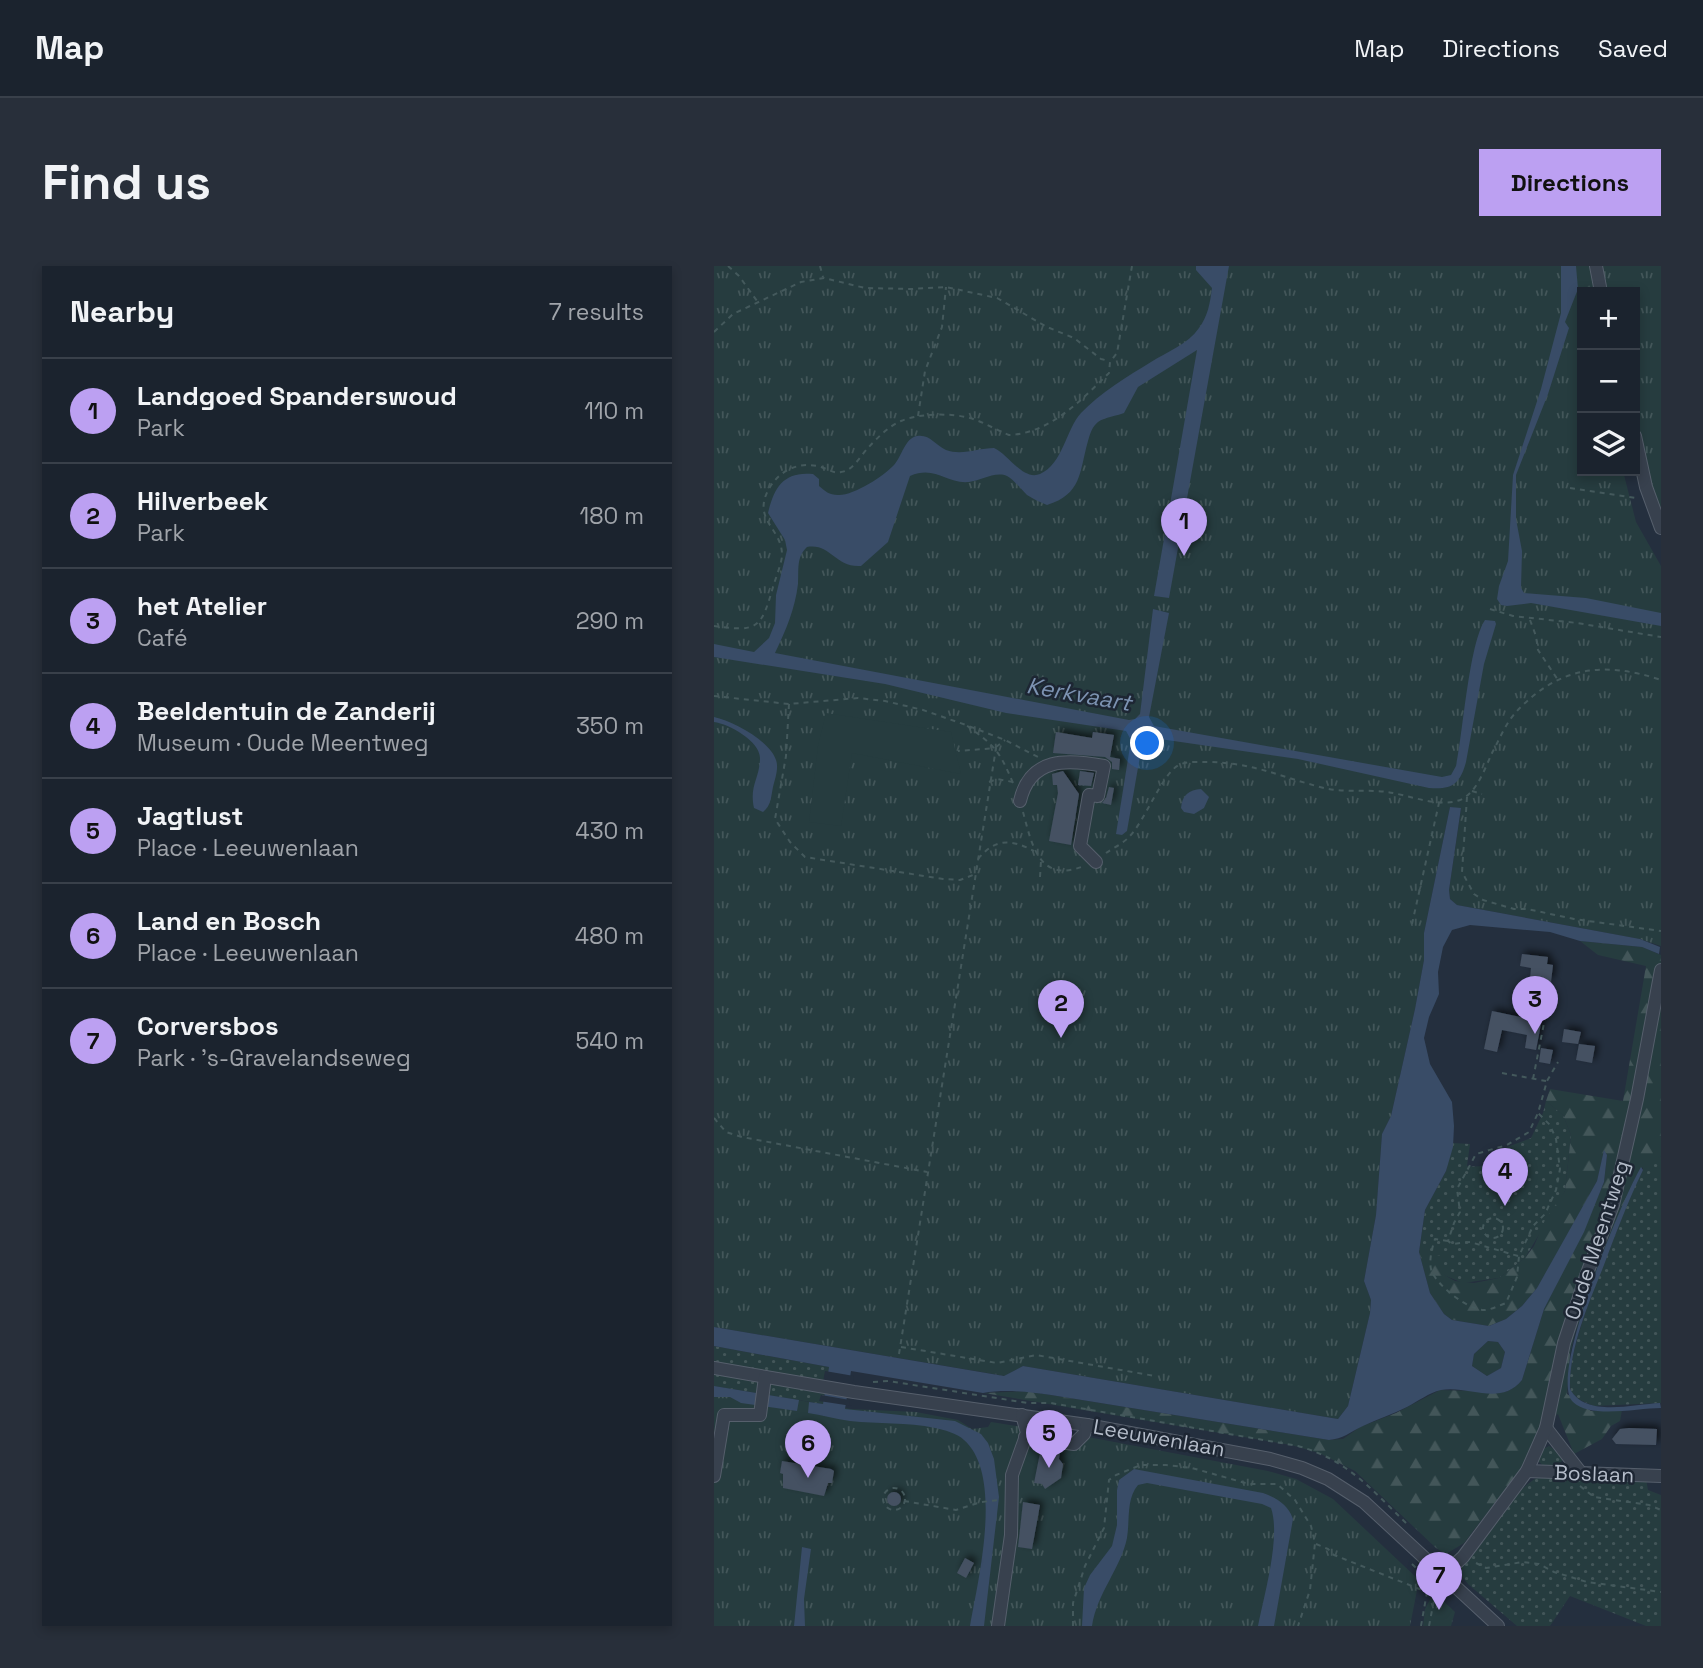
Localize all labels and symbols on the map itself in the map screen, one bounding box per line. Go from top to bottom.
pin: 1 [1161,498,1207,556]
water label: Kerkvaart [1024,670,1136,718]
your location [1130,726,1164,760]
pin: 3 [1512,976,1558,1034]
pin: 2 [1038,980,1084,1038]
pin: 4 [1482,1148,1528,1206]
street label: Oude Meentweg [1558,1157,1635,1323]
pin: 5 [1026,1410,1072,1468]
street label: Leeuwenlaan [1091,1413,1227,1462]
pin: 6 [785,1420,831,1478]
street label: Boslaan [1554,1459,1635,1488]
pin: 7 [1416,1552,1462,1610]

